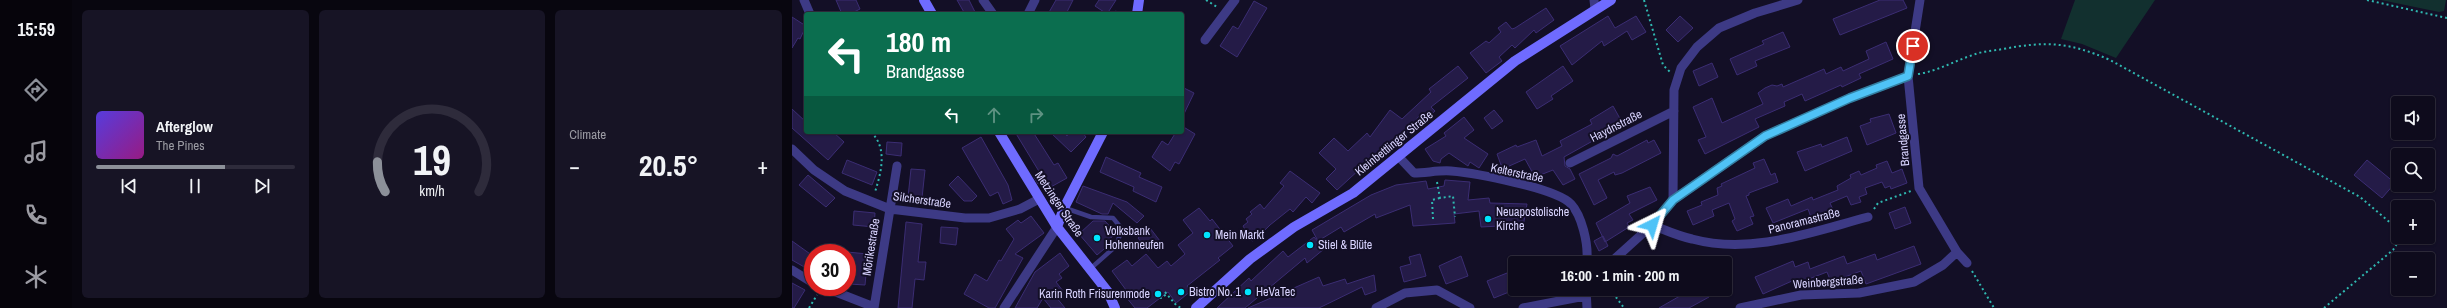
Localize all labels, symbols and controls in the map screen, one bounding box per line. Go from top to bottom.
text: 15:59 [17,17,55,42]
text: 180 m [886,23,951,61]
icon: left [820,28,872,80]
pin [1896,29,1930,63]
icon: arrive [1902,35,1924,57]
text: Brandgasse [886,59,965,84]
icon: directions [22,76,50,104]
map controls [2391,96,2435,296]
button: sound [2391,96,2435,140]
icon: left [941,104,963,126]
icon: ahead [983,104,1005,126]
icon: right [1025,104,1047,126]
street label: Haydnstraße [1587,106,1645,146]
street label: Kleinbettlinger Straße [1352,107,1436,179]
street label: Brandgasse [1893,113,1913,167]
text: Afterglow [156,116,213,137]
text: Climate [569,126,606,143]
text: 19 [413,132,451,188]
text: The Pines [156,137,205,154]
icon: music [22,138,50,166]
text: 20.5° [639,145,699,185]
button: search [2391,148,2435,192]
text: − [569,151,580,181]
text: + [757,151,768,181]
street label: Kelterstraße [1489,160,1545,186]
street label: Metzinger Straße [1031,168,1087,240]
icon: previous [118,175,140,197]
icon: pause [184,175,206,197]
icon: next [251,175,273,197]
text: km/h [419,181,445,200]
street label: Silcherstraße [892,188,952,212]
button: + [2391,200,2435,244]
icon: phone [22,201,50,229]
place label: Neuapostolische Kirche [1496,204,1569,234]
position arrow [1631,204,1673,246]
street label: Panoramastraße [1767,204,1841,238]
marker: Neuapostolische Kirche [1483,214,1493,224]
street label: Mörikestraße [859,217,883,277]
place label: Volksbank Hohenneufen [1105,223,1164,253]
place label: Mein Markt [1215,227,1264,243]
marker: Mein Markt [1202,230,1212,240]
marker: Volksbank Hohenneufen [1092,233,1102,243]
place label: Stiel & Blüte [1318,237,1372,253]
marker: Stiel & Blüte [1305,240,1315,250]
speed limit sign: 30 [804,244,856,296]
button: − [2391,252,2435,296]
icon: climate [22,263,50,291]
text: 16:00 · 1 min · 200 m [1561,265,1679,286]
street label: Weinbergstraße [1792,272,1864,292]
place label: Bistro No. 1 [1189,284,1241,300]
place label: HeVaTec [1256,284,1295,300]
place label: Karin Roth Frisurenmode [1039,286,1150,302]
marker: Bistro No. 1 [1176,287,1186,297]
marker: HeVaTec [1243,287,1253,297]
marker: Karin Roth Frisurenmode [1153,289,1163,299]

